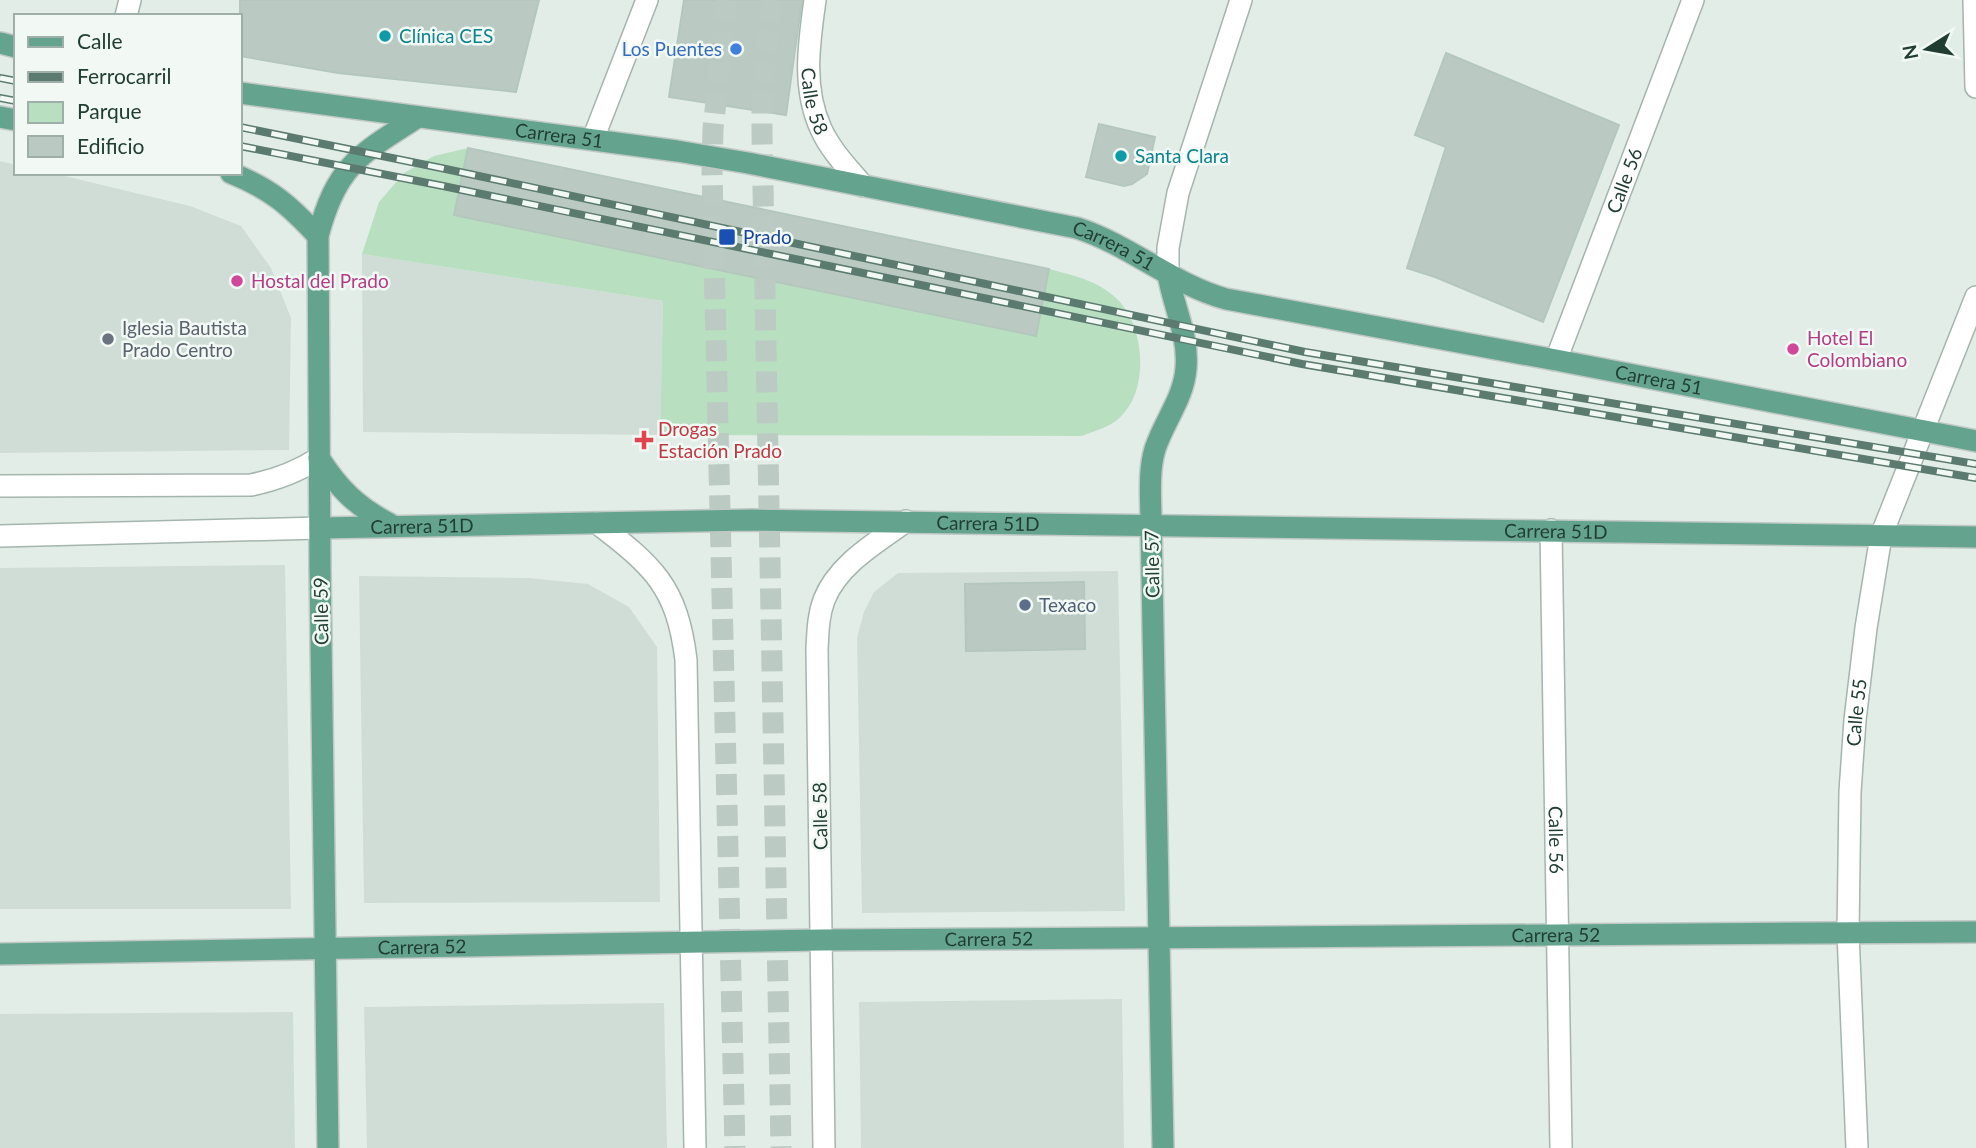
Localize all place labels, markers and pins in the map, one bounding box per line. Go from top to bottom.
place label: Clínica CES [399,24,493,47]
marker: Clínica CES [377,28,393,44]
place label: Los Puentes [622,37,722,60]
marker: Los Puentes [728,41,744,57]
place label: Santa Clara [1135,144,1229,167]
marker: Santa Clara [1113,148,1129,164]
place label: Prado [743,225,792,248]
marker: Prado [717,227,737,247]
place label: Hostal del Prado [251,269,389,292]
marker: Hostal del Prado [229,273,245,289]
place label: Iglesia Bautista Prado Centro [122,316,247,361]
place label: Hotel El Colombiano [1807,326,1907,371]
marker: Iglesia Bautista Prado Centro [100,331,116,347]
marker: Hotel El Colombiano [1785,341,1801,357]
place label: Drogas Estación Prado [658,417,782,462]
marker: Drogas Estación Prado [636,432,652,448]
place label: Texaco [1039,593,1096,616]
marker: Texaco [1017,597,1033,613]

